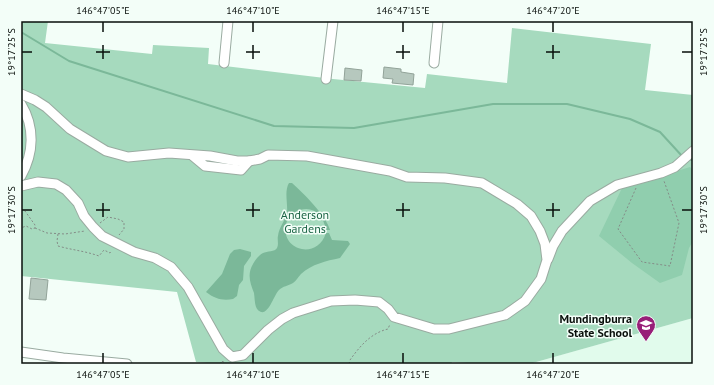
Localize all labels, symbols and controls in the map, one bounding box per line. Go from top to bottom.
text: 146°47'05"E [76,4,130,17]
text: 146°47'10"E [226,4,280,17]
text: 146°47'15"E [376,4,430,17]
text: 146°47'20"E [526,4,580,17]
text: 19°17'25"S [5,28,18,76]
text: 19°17'25"S [697,28,710,76]
text: 19°17'30"S [5,186,18,234]
text: 19°17'30"S [697,186,710,234]
park label: Anderson Gardens [281,207,329,236]
place label: Mundingburra State School [559,311,632,340]
school or university icon: Mundingburra State School [635,314,657,342]
text: 146°47'05"E [76,368,130,381]
text: 146°47'10"E [226,368,280,381]
text: 146°47'15"E [376,368,430,381]
text: 146°47'20"E [526,368,580,381]

